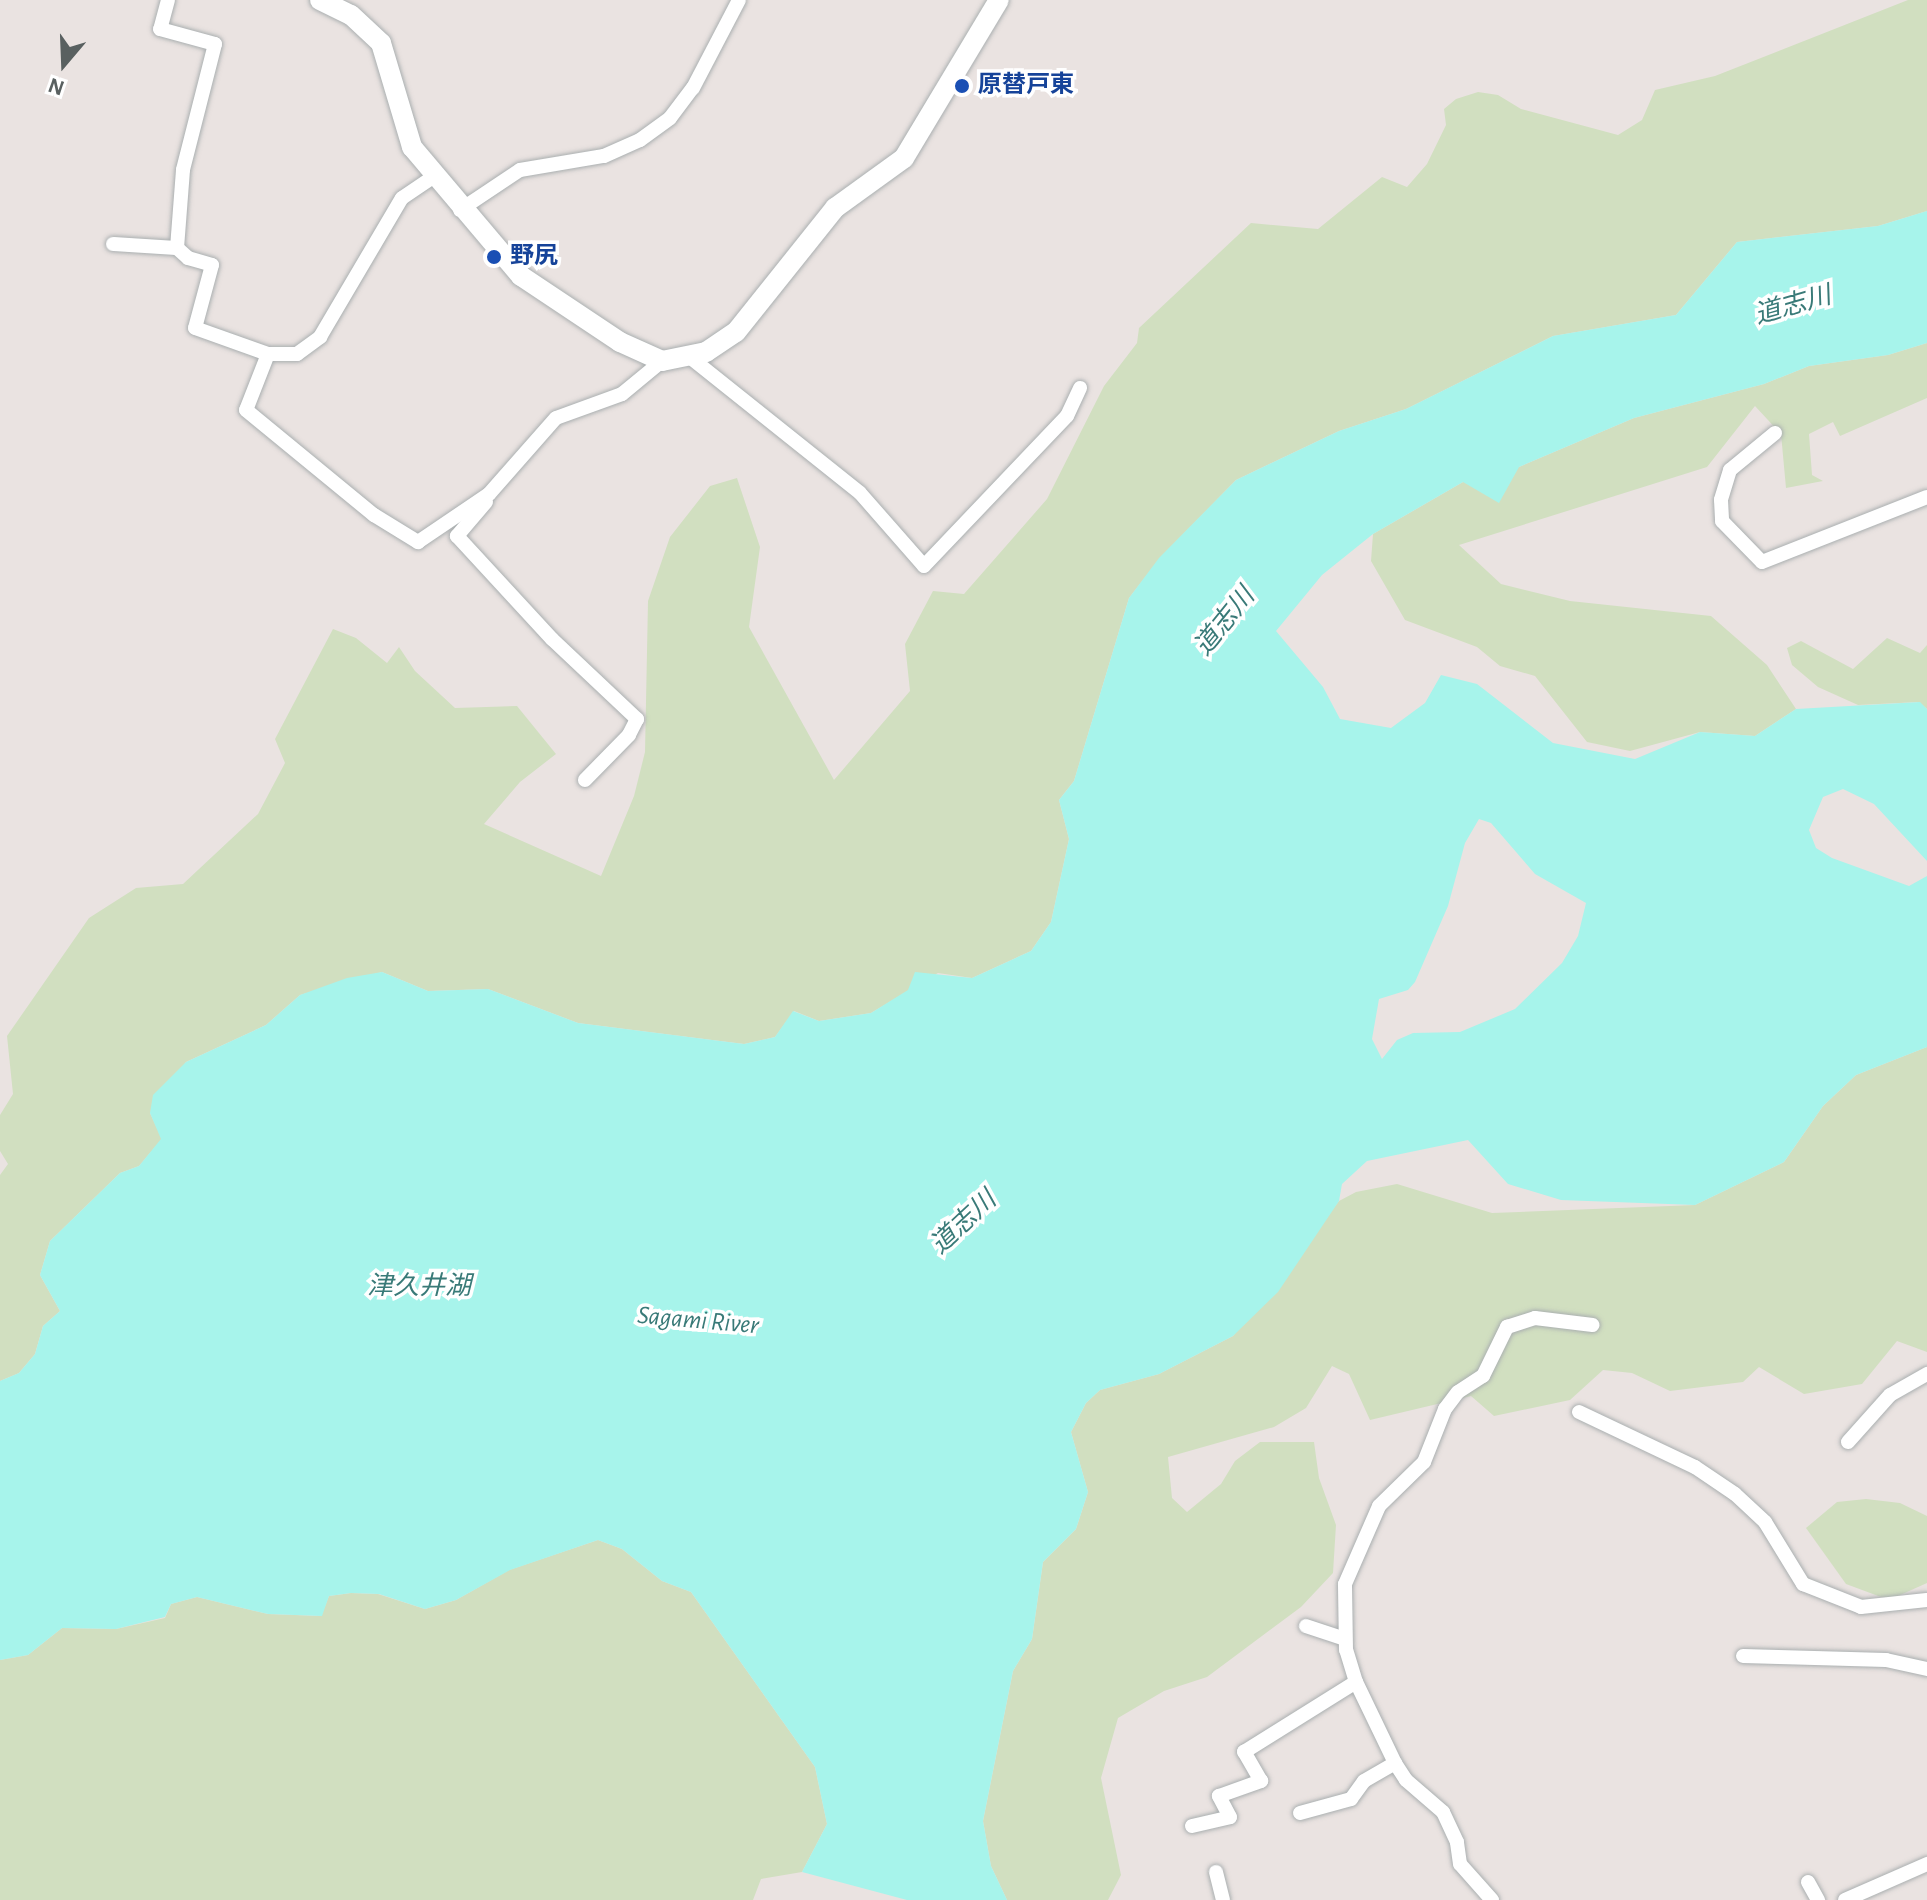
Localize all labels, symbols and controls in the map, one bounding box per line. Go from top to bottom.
north arrow [24,24,104,104]
place label: 原替戸東 [978,72,1074,100]
text: N [45,74,67,100]
marker: 原替戸東 [953,77,971,95]
place label: 野尻 [510,243,558,271]
marker: 野尻 [485,248,503,266]
water label: 道志川 [1751,280,1835,332]
water label: 道志川 [1188,582,1262,662]
water label: 道志川 [925,1185,1003,1261]
water label: 津久井湖 [367,1271,471,1303]
water label: Sagami River [636,1300,760,1342]

